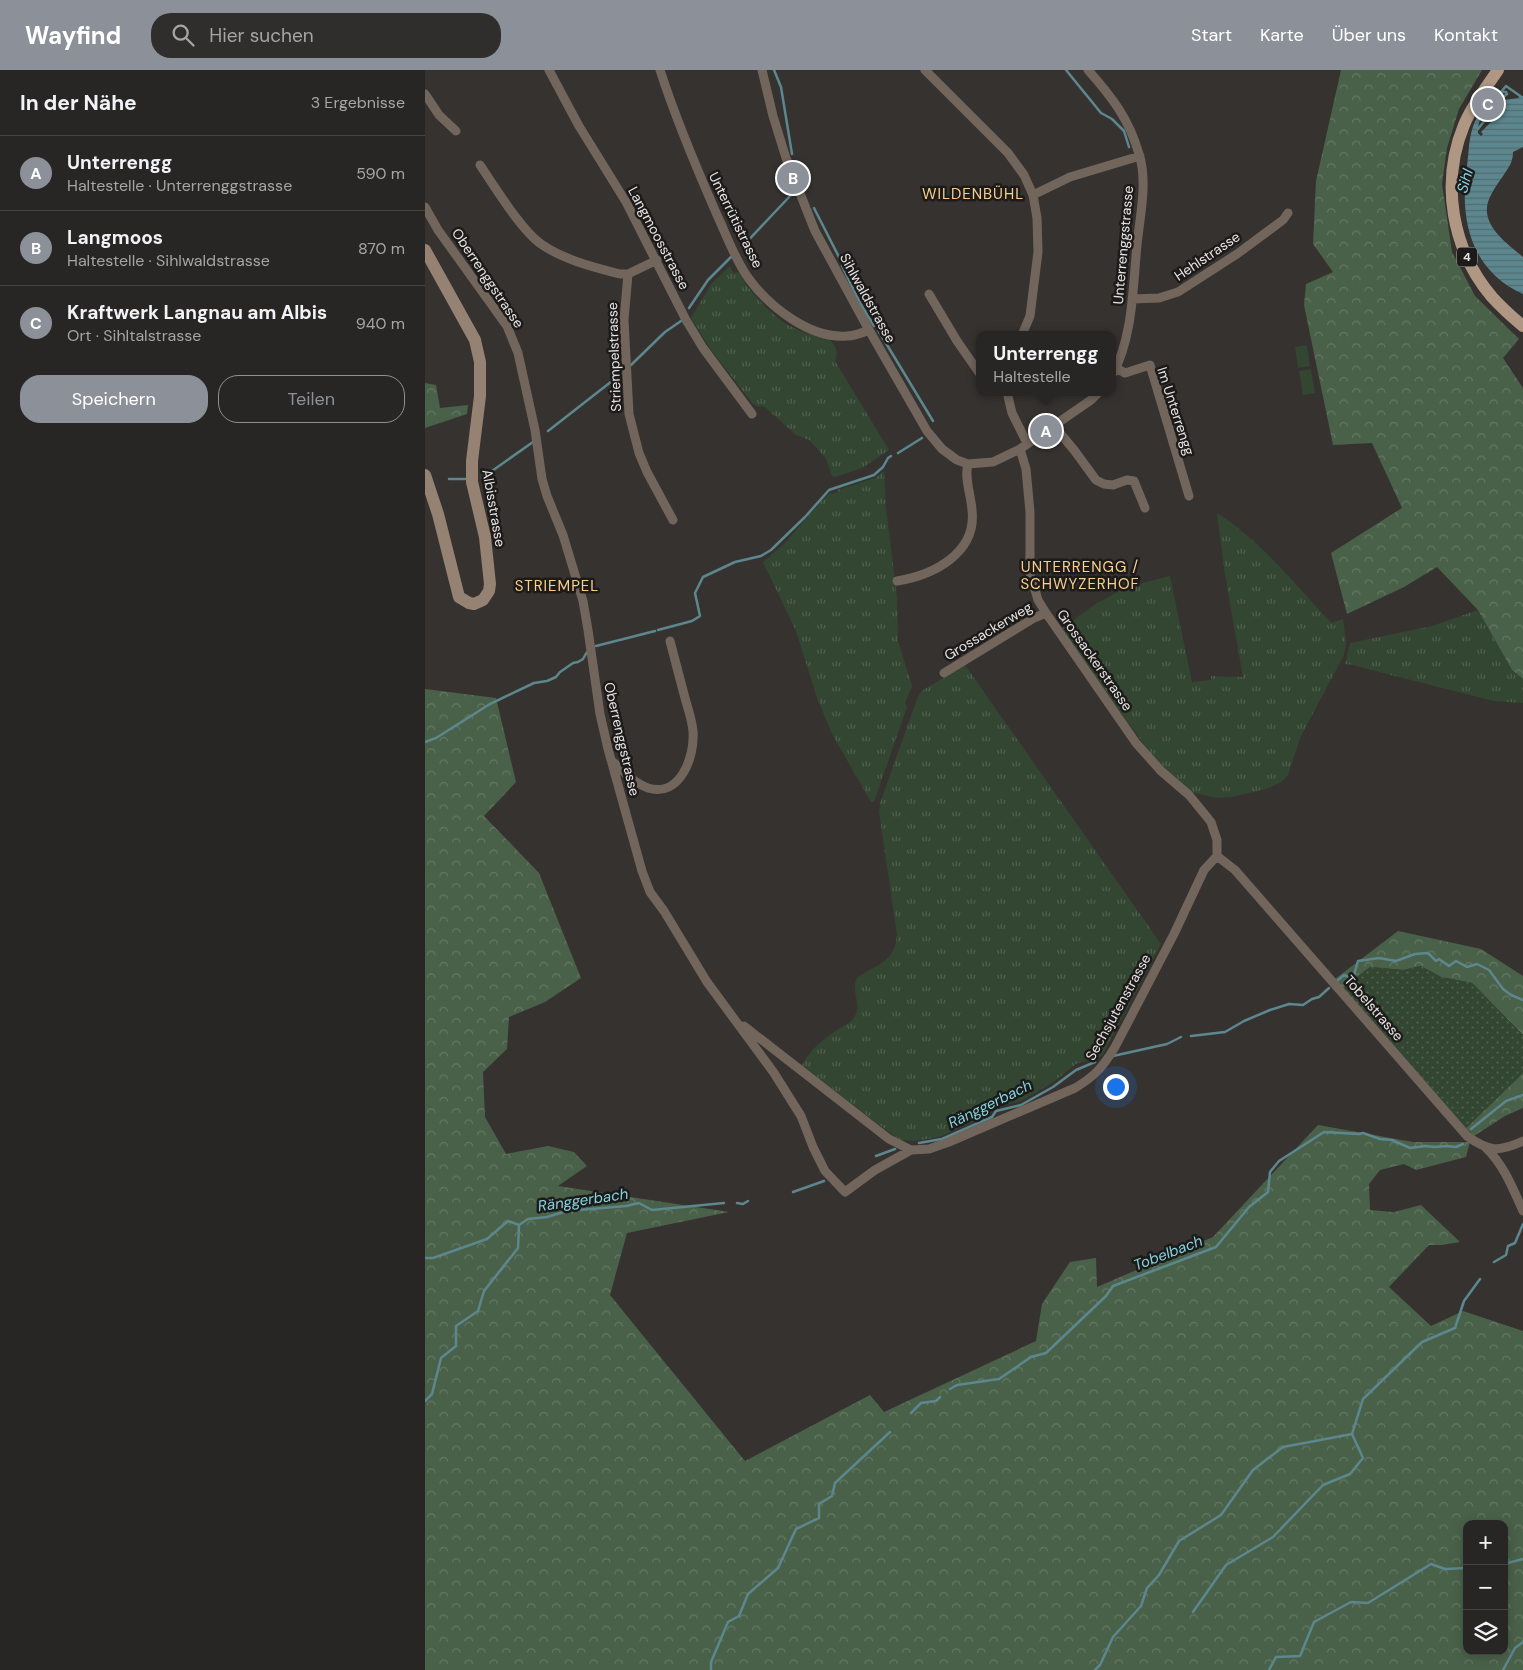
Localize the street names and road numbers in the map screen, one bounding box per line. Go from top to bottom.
street label: Unterrütistrasse [705,169,767,271]
street label: Langmoosstrasse [624,183,694,293]
street label: Unterrenggstrasse [1109,185,1137,305]
street label: Oberrenggstrasse [448,225,528,331]
street label: Hehlstrasse [1171,227,1243,285]
road number: 4 [1457,248,1477,266]
street label: Sihlwaldstrasse [836,250,900,346]
street label: Striempelstrasse [603,302,625,412]
street label: Im Unterrengg [1153,365,1199,458]
street label: Albisstrasse [478,468,510,548]
street label: Grossackerweg [941,598,1035,664]
street label: Grossackerstrasse [1053,606,1137,714]
street label: Oberrenggstrasse [600,680,644,798]
street label: Sechsjutenstrasse [1081,951,1155,1063]
street label: Tobelstrasse [1340,971,1408,1045]

